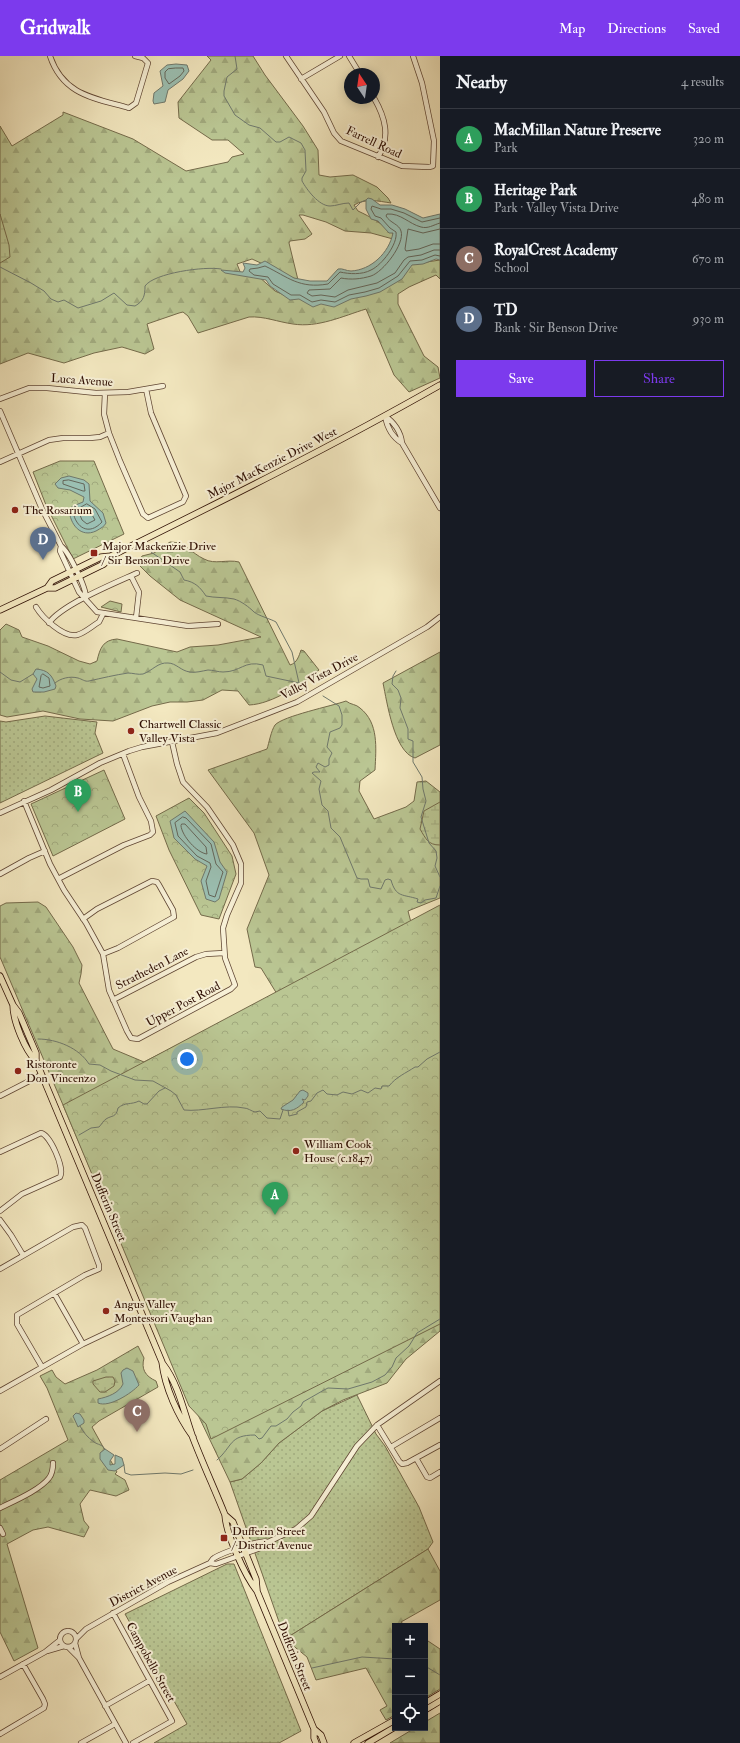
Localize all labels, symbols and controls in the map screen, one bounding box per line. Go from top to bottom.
text: Gridwalk [20,16,91,40]
text: Map [559,20,585,37]
text: Directions [607,20,666,37]
text: Saved [688,20,720,37]
north arrow [344,68,380,104]
text: Nearby [456,72,507,93]
text: 4 results [681,74,724,90]
text: MacMillan Nature Preserve [494,121,661,140]
street label: Farrell Road [344,123,404,162]
text: A [465,131,473,147]
text: 320 m [693,131,724,147]
text: Park [494,140,518,156]
text: Heritage Park [494,181,577,200]
text: B [465,191,473,207]
text: 480 m [691,191,724,207]
text: Park · Valley Vista Drive [494,200,619,216]
text: RoyalCrest Academy [494,241,617,260]
text: C [464,251,474,267]
text: 670 m [692,251,724,267]
text: School [494,260,529,276]
text: TD [494,301,517,320]
text: D [464,311,474,327]
text: 930 m [693,311,724,327]
text: Bank · Sir Benson Drive [494,320,618,336]
button: Save [456,360,586,397]
button: Share [594,360,724,397]
street label: Luca Avenue [51,371,113,390]
street label: Major MacKenzie Drive West [205,424,340,503]
place label: The Rosarium [23,503,93,518]
marker: The Rosarium [10,505,20,515]
pin: D [30,527,56,560]
place label: Major Mackenzie Drive / Sir Benson Drive [101,539,216,568]
marker: Major Mackenzie Drive / Sir Benson Drive [89,548,99,558]
street label: Valley Vista Drive [278,650,361,703]
place label: Chartwell Classic Valley Vista [139,717,222,746]
marker: Chartwell Classic Valley Vista [126,726,136,736]
pin: B [65,779,91,812]
street label: Stratheden Lane [113,944,191,993]
street label: Upper Post Road [144,979,223,1030]
your location [177,1049,197,1069]
place label: Ristoronte Don Vincenzo [26,1057,96,1086]
marker: Ristoronte Don Vincenzo [13,1066,23,1076]
place label: William Cook House (c.1847) [303,1137,373,1166]
marker: William Cook House (c.1847) [291,1146,301,1156]
street label: Dufferin Street [87,1171,130,1244]
pin: A [262,1182,288,1215]
place label: Angus Valley Montessori Vaughan [113,1297,212,1326]
marker: Angus Valley Montessori Vaughan [101,1306,111,1316]
pin: C [124,1399,150,1432]
place label: Dufferin Street / District Avenue [231,1524,312,1553]
marker: Dufferin Street / District Avenue [219,1533,229,1543]
street label: District Avenue [107,1562,180,1611]
street label: Dufferin Street [274,1619,315,1693]
street label: Campobello Street [122,1620,179,1705]
map controls [392,1623,428,1731]
button: + [392,1623,428,1659]
button: − [392,1659,428,1695]
button: locate [392,1695,428,1731]

